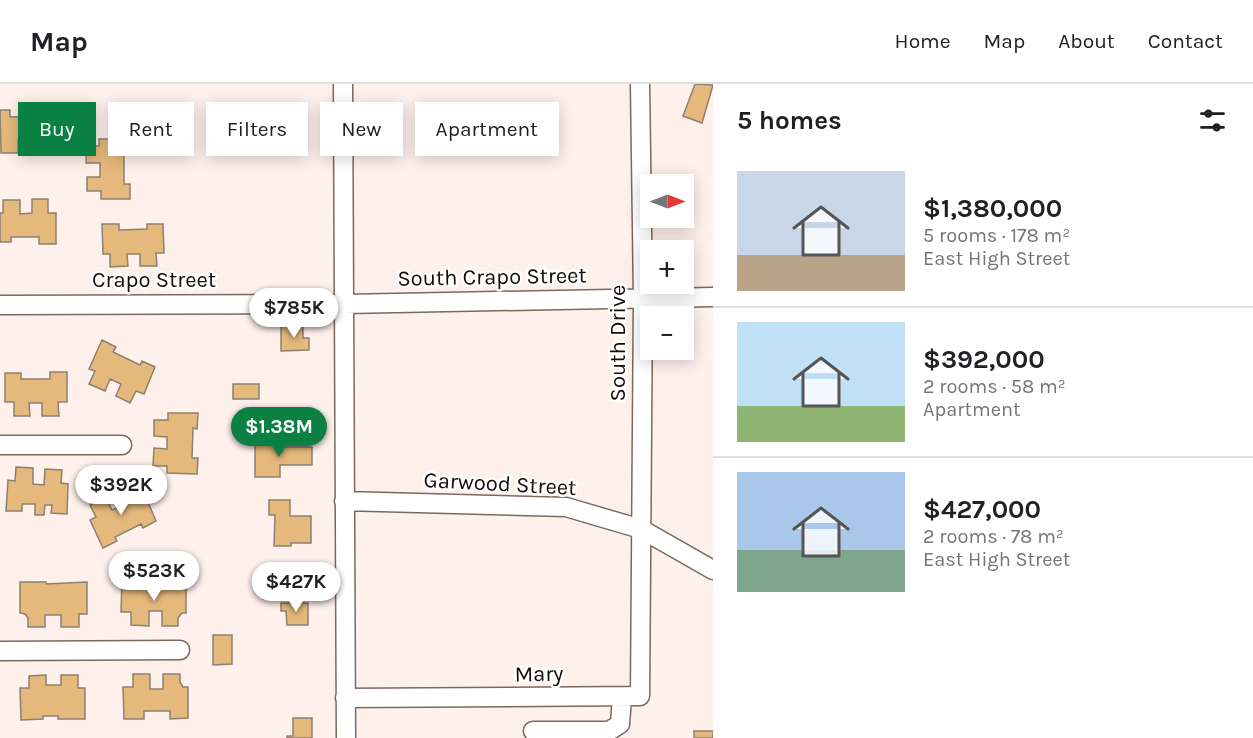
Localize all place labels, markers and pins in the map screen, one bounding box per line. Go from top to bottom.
pin: $785K [252,288,336,339]
pin: $1.38M [230,407,328,458]
pin: $392K [79,465,163,516]
pin: $523K [112,551,196,602]
pin: $427K [254,562,338,613]

